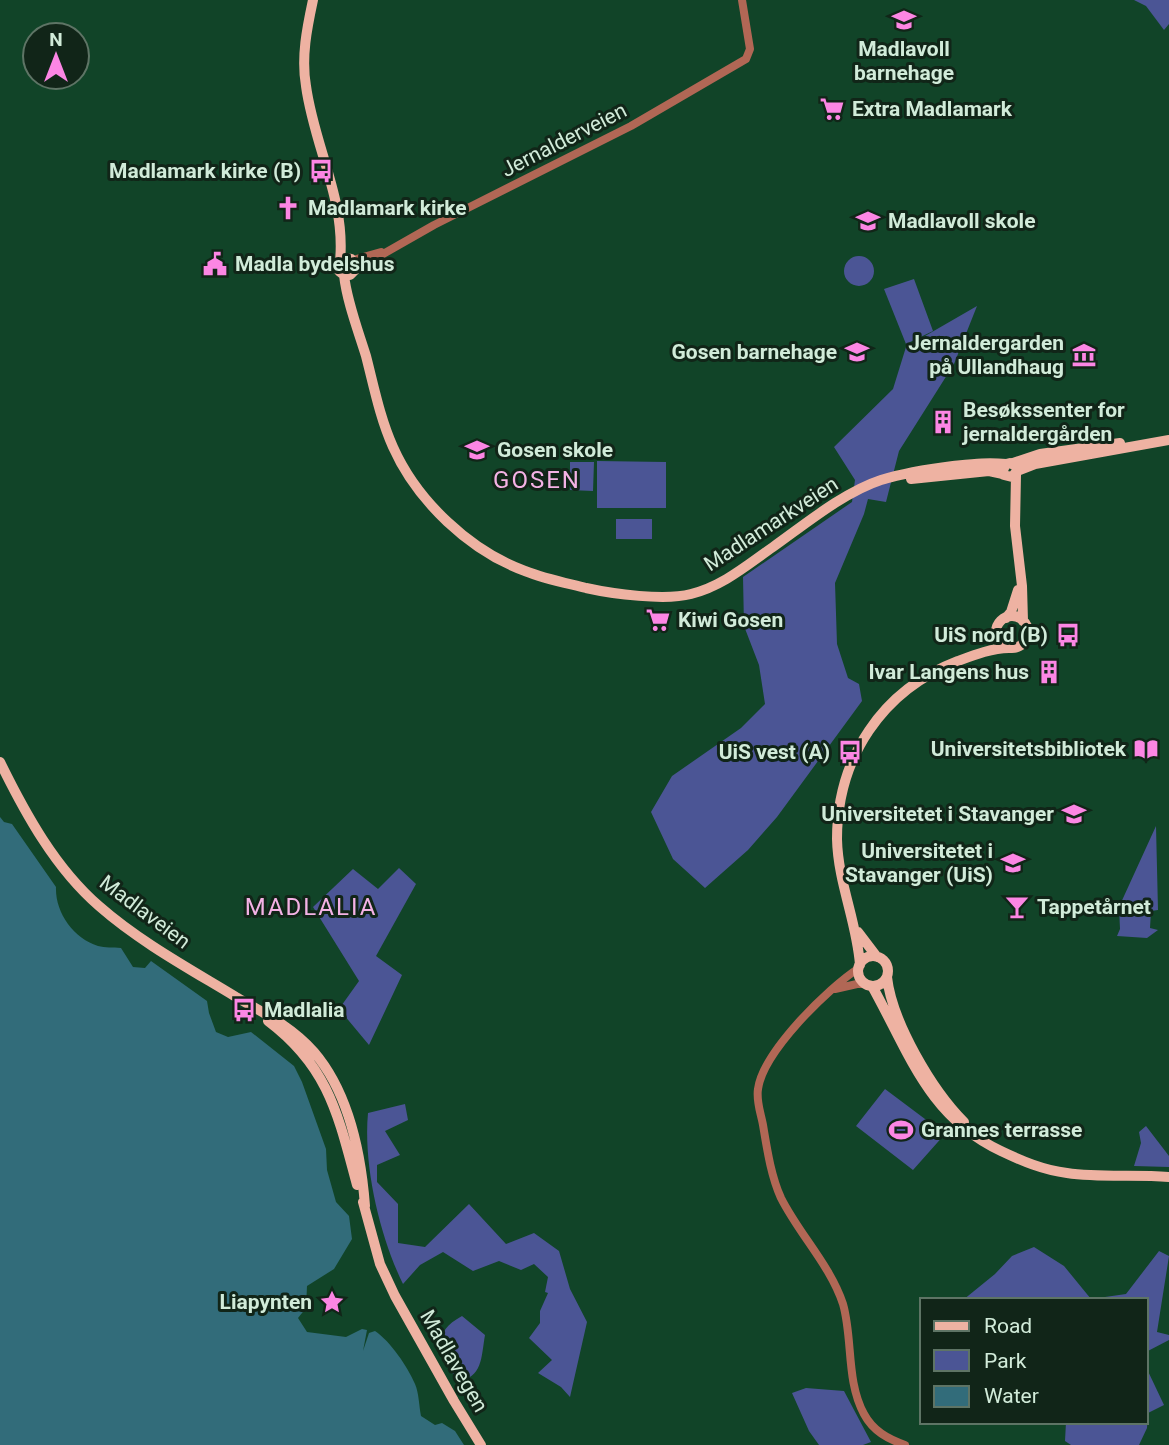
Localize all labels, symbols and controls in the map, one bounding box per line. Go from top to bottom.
school or university icon: Madlavoll barnehage [890,6,918,34]
north arrow [21,21,91,91]
text: N [49,28,63,51]
place label: Madlavoll barnehage [854,37,954,85]
supermarket icon: Extra Madlamark [818,95,846,123]
place label: Extra Madlamark [852,97,1013,121]
street label: Jernalderveien [497,98,631,182]
bus stop icon: Madlamark kirke (B) [307,157,335,185]
place label: Madlamark kirke (B) [109,159,301,183]
church icon: Madlamark kirke [274,194,302,222]
place label: Madlamark kirke [308,196,467,220]
school or university icon: Madlavoll skole [854,207,882,235]
place label: Madlavoll skole [888,209,1036,233]
public building icon: Madla bydelshus [201,250,229,278]
place label: Madla bydelshus [235,252,395,276]
place label: Jernaldergarden på Ullandhaug [908,331,1064,379]
school or university icon: Gosen barnehage [843,338,871,366]
place label: Gosen barnehage [672,340,837,364]
museum icon: Jernaldergarden på Ullandhaug [1070,341,1098,369]
place label: Besøkssenter for jernaldergården [961,398,1125,446]
building icon: Besøkssenter for jernaldergården [929,408,957,436]
school or university icon: Gosen skole [463,436,491,464]
place label: Gosen skole [497,438,613,462]
district label: GOSEN [493,466,581,494]
street label: Madlamarkveien [700,472,842,576]
supermarket icon: Kiwi Gosen [644,606,672,634]
place label: Kiwi Gosen [678,608,783,632]
bus stop icon: UiS nord (B) [1054,621,1082,649]
place label: UiS nord (B) [934,623,1048,647]
building icon: Ivar Langens hus [1035,658,1063,686]
place label: Ivar Langens hus [868,660,1029,684]
library icon: Universitetsbibliotek [1132,735,1160,763]
place label: Universitetsbibliotek [931,737,1127,761]
bus stop icon: UiS vest (A) [836,738,864,766]
place label: UiS vest (A) [719,740,830,764]
school or university icon: Universitetet i Stavanger [1060,800,1088,828]
place label: Universitetet i Stavanger [821,802,1054,826]
place label: Universitetet i Stavanger (UiS) [845,839,993,887]
school or university icon: Universitetet i Stavanger (UiS) [999,849,1027,877]
street label: Madlaveien [95,870,195,954]
district label: MADLALIA [245,893,377,921]
bar icon: Tappetårnet [1003,893,1031,921]
place label: Tappetårnet [1037,895,1151,919]
bus stop icon: Madlalia [230,996,258,1024]
place label: Madlalia [264,998,345,1022]
sports icon: Grannes terrasse [887,1116,915,1144]
place label: Grannes terrasse [921,1118,1082,1142]
place icon: Liapynten [318,1288,346,1316]
place label: Liapynten [220,1290,312,1314]
legend [920,1298,1148,1424]
street label: Madlavegen [415,1306,493,1416]
text: Road [984,1314,1032,1338]
text: Park [984,1349,1027,1373]
text: Water [984,1384,1039,1408]

